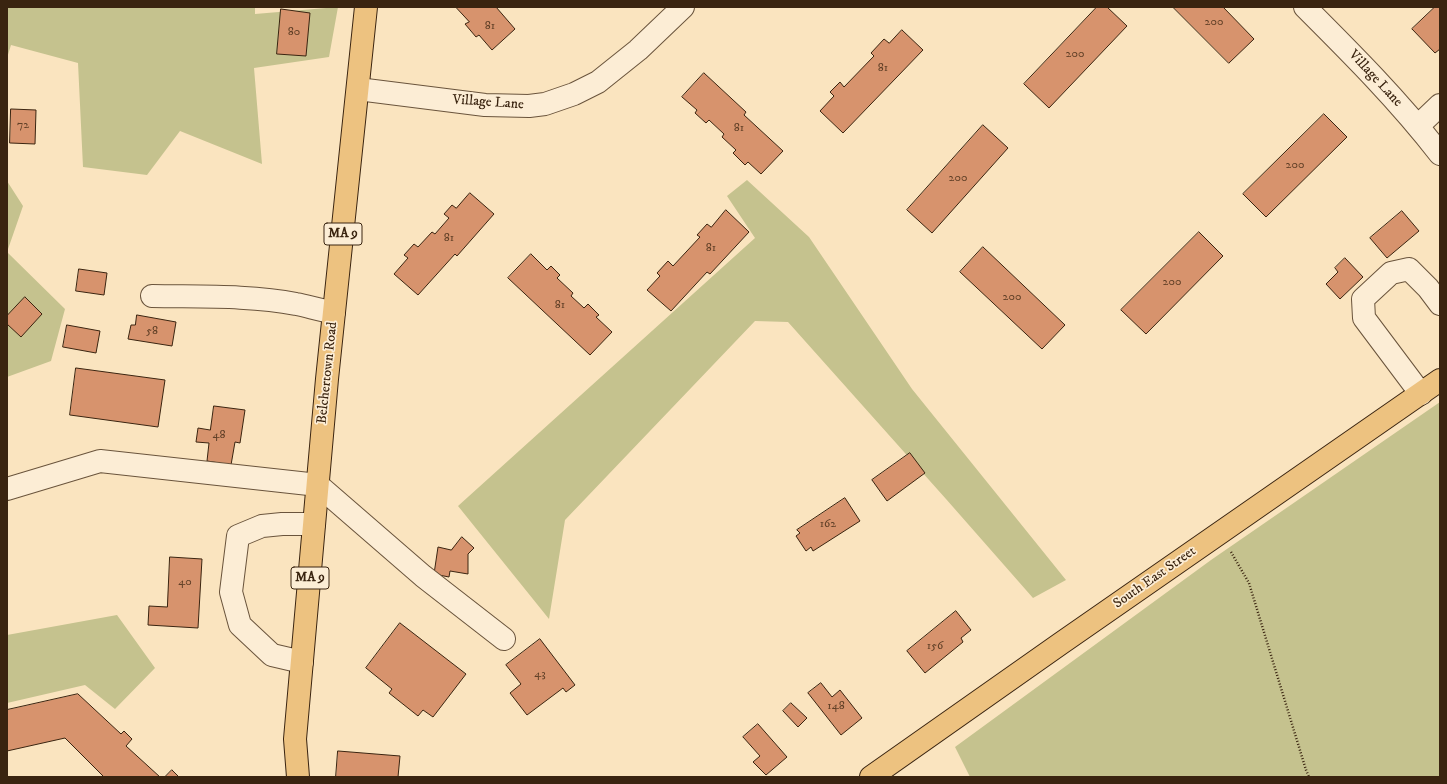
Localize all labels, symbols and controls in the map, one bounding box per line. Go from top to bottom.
house number: 200 [1205,16,1223,30]
house number: 81 [485,20,495,34]
house number: 80 [288,26,300,40]
street label: Village Lane [1344,47,1406,111]
house number: 200 [1066,48,1084,62]
house number: 81 [878,62,888,76]
street label: Village Lane [452,92,524,114]
house number: 72 [17,119,29,133]
house number: 81 [734,122,744,136]
house number: 200 [1286,159,1304,173]
house number: 200 [949,172,967,186]
road number: MA 9 [324,223,362,245]
house number: 81 [444,232,454,246]
house number: 81 [706,242,716,256]
house number: 200 [1163,276,1181,290]
house number: 200 [1003,291,1021,305]
house number: 81 [555,299,565,313]
street label: Belchertown Road [314,321,342,425]
house number: 58 [146,325,158,339]
house number: 48 [213,429,225,443]
house number: 162 [820,518,836,532]
street label: South East Street [1111,543,1199,613]
road number: MA 9 [291,567,329,589]
house number: 40 [178,576,192,590]
house number: 156 [927,640,943,654]
house number: 43 [534,668,546,682]
house number: 148 [827,700,845,714]

